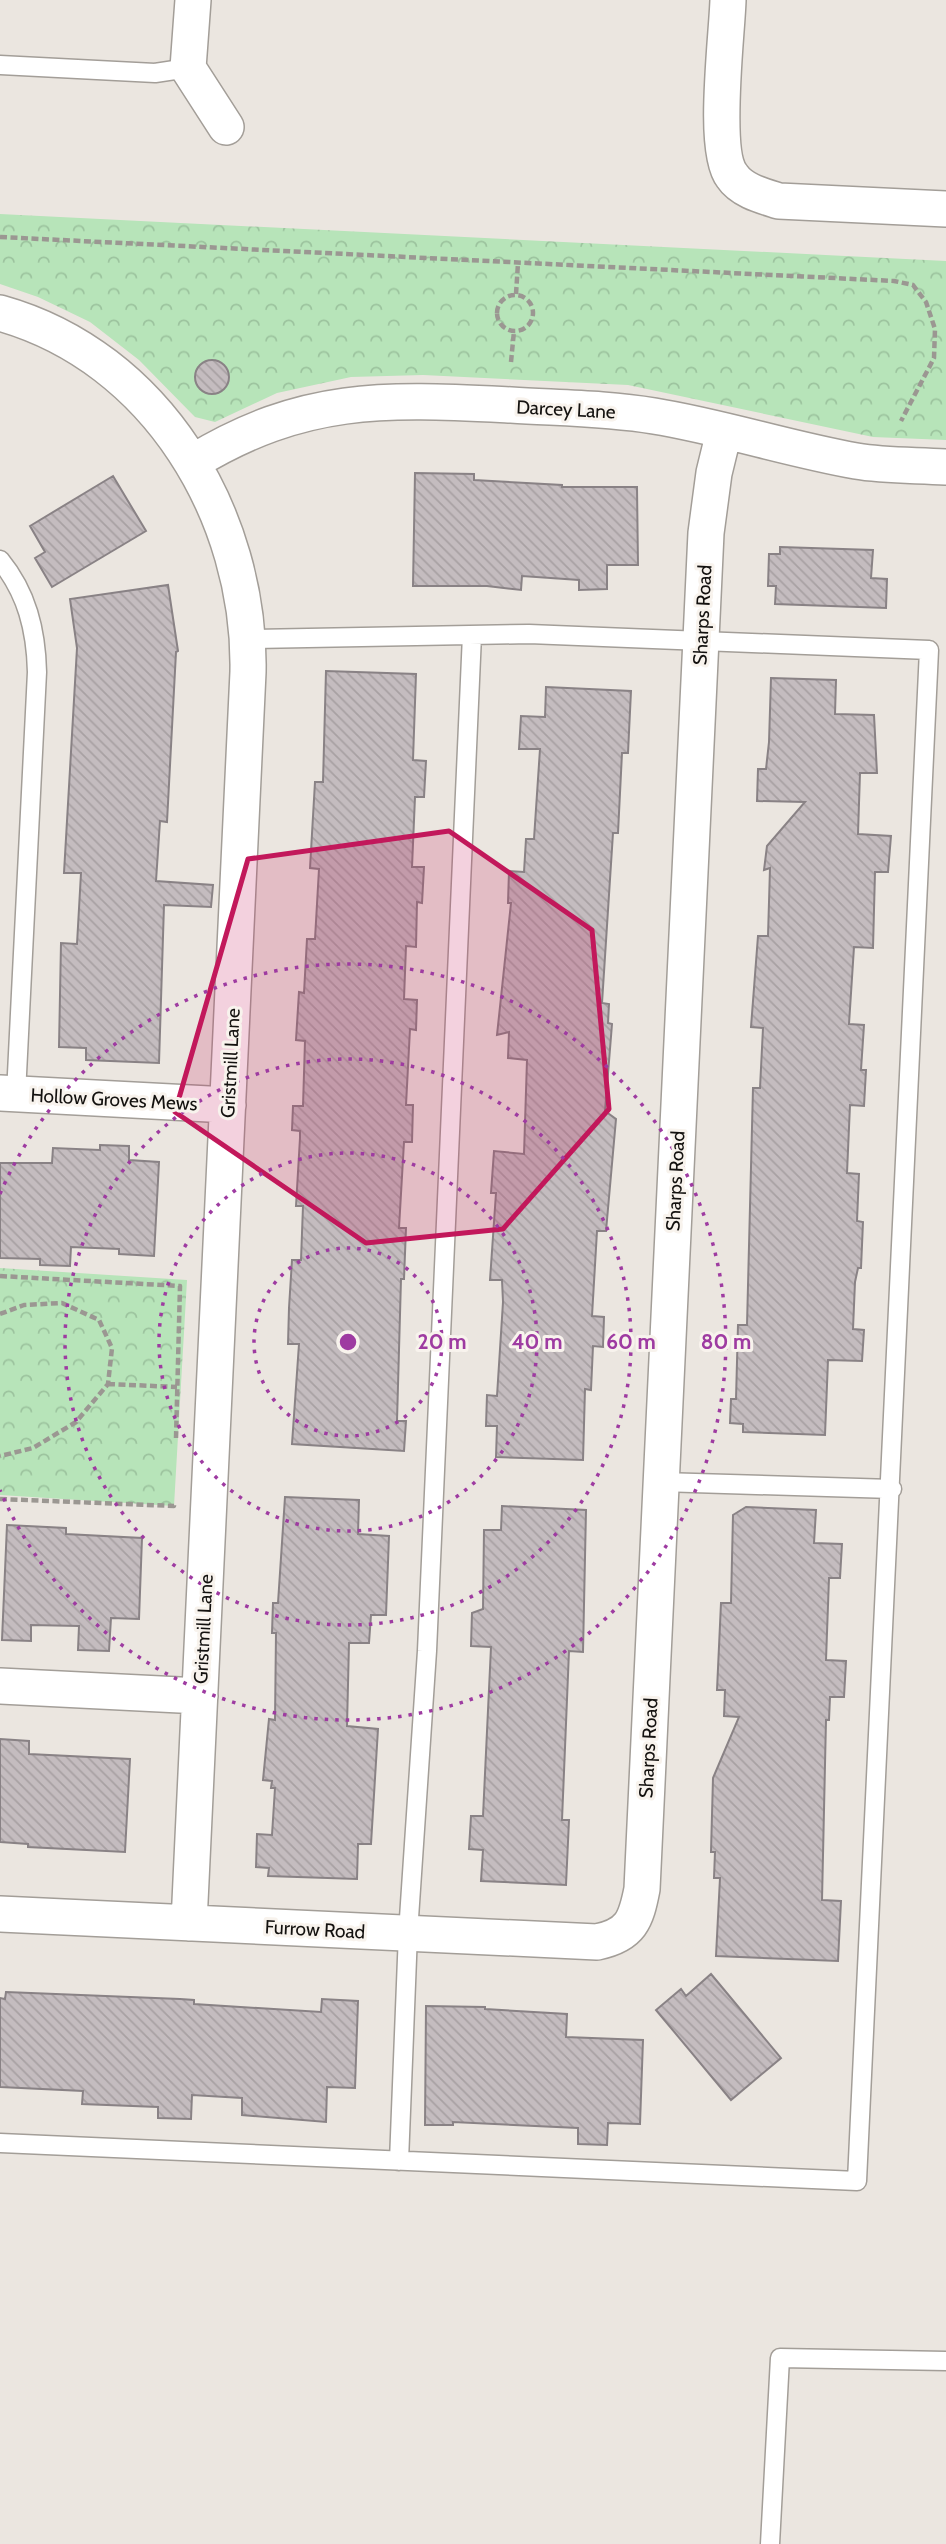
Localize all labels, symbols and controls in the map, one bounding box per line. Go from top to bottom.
street label: Darcey Lane [516,395,617,424]
street label: Sharps Road [688,564,717,666]
street label: Gristmill Lane [216,1007,245,1118]
street label: Hollow Groves Mews [30,1084,198,1115]
street label: Sharps Road [661,1130,690,1232]
text: 20 m [418,1329,466,1354]
text: 40 m [512,1329,562,1354]
text: 60 m [606,1329,656,1354]
text: 80 m [701,1329,751,1354]
centre of rings [336,1330,360,1354]
street label: Gristmill Lane [189,1573,218,1684]
street label: Sharps Road [634,1697,663,1799]
street label: Furrow Road [264,1915,366,1944]

